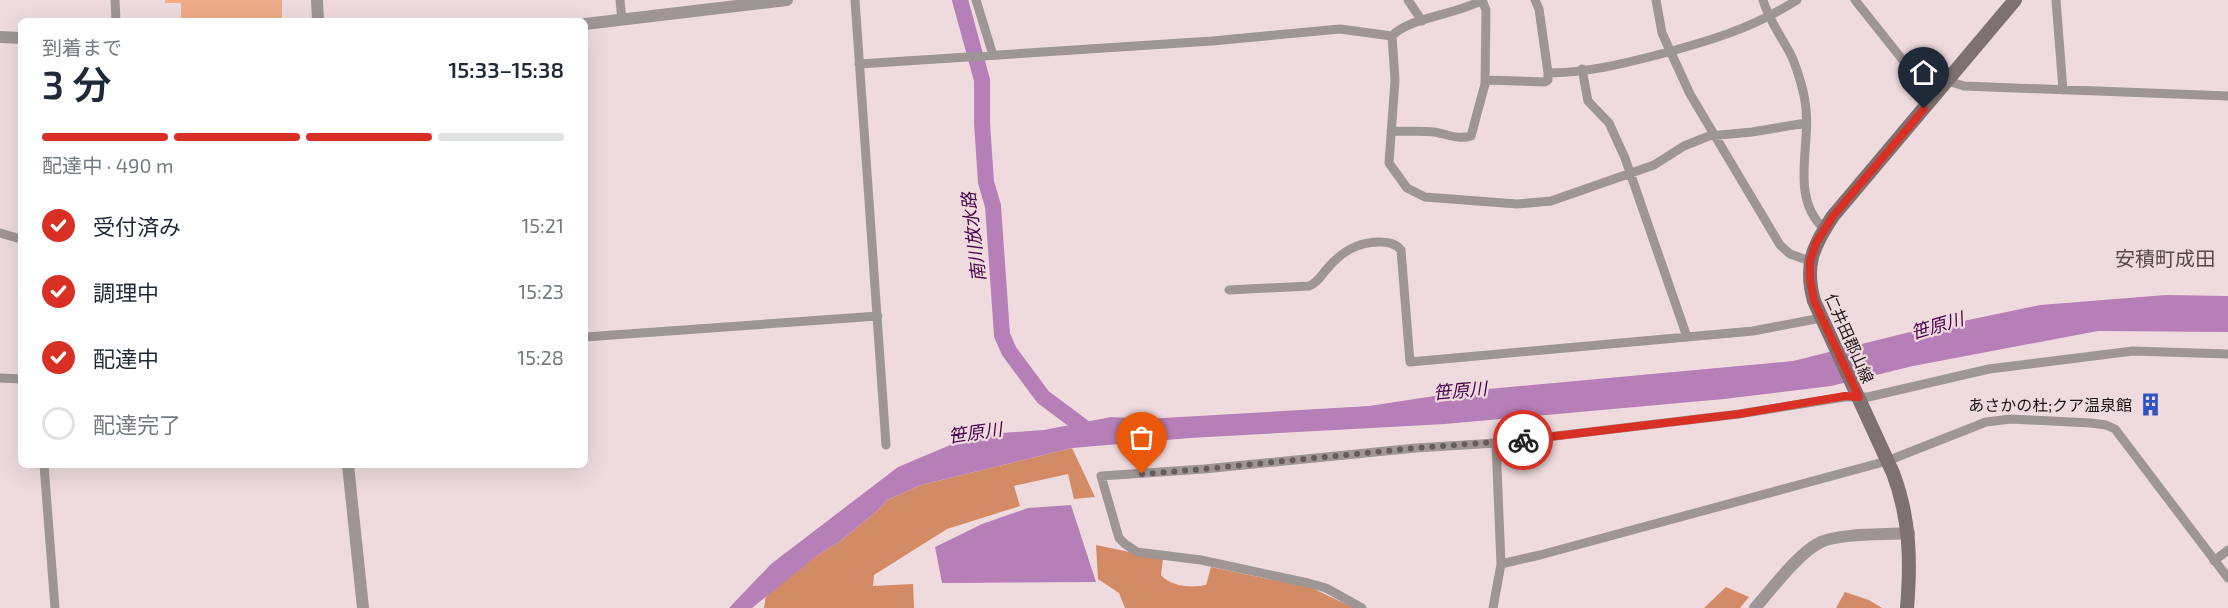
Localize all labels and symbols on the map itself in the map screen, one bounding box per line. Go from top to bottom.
pin [1898,47,1949,109]
water label: 南川放水路 [956,189,989,283]
district label: 安積町成田 [2115,246,2215,270]
street label: 仁井田郡山線 [1822,290,1878,386]
water label: 笹原川 [1908,306,1968,343]
water label: 笹原川 [1432,377,1490,403]
building icon: あさかの杜;クア温泉館 [2137,391,2163,417]
place label: あさかの杜;クア温泉館 [1968,395,2132,414]
courier [1493,410,1553,470]
pin [1116,412,1167,474]
water label: 笹原川 [947,417,1005,447]

